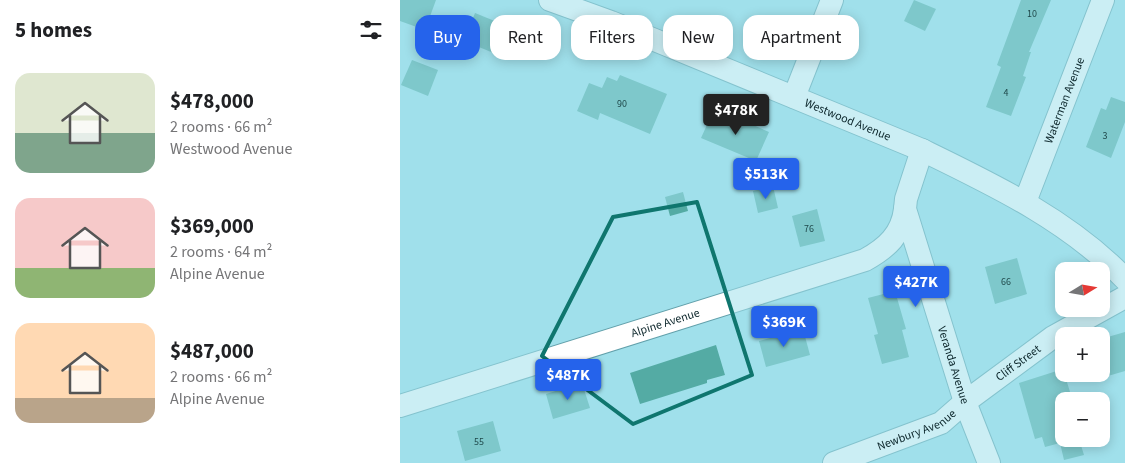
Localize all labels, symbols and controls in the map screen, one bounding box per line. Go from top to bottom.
house number: 10 [1027,7,1037,21]
text: 5 homes [15,15,92,45]
chip: Buy [415,15,480,60]
chip: Rent [490,15,561,60]
chip: Filters [571,15,653,60]
chip: New [663,15,733,60]
chip: Apartment [743,15,859,60]
icon: filters [357,16,385,44]
street label: Waterman Avenue [1040,55,1089,146]
text: $478,000 [170,86,254,116]
house number: 4 [1004,86,1009,100]
icon: home [55,93,115,153]
pin: $478K [701,94,771,136]
street label: Westwood Avenue [802,95,893,145]
house number: 90 [617,97,627,111]
text: $478K [714,99,758,121]
text: 2 rooms · 66 m² [170,116,272,138]
house number: 3 [1103,129,1108,143]
text: Westwood Avenue [170,138,293,160]
pin: $513K [731,158,801,200]
text: $513K [744,163,788,185]
text: $369,000 [170,211,254,241]
icon: home [55,218,115,278]
house number: 76 [804,222,814,236]
text: 2 rooms · 64 m² [170,241,272,263]
north arrow [1055,262,1110,318]
map controls [1055,262,1110,447]
text: Alpine Avenue [170,263,265,285]
pin: $427K [881,266,951,308]
text: $427K [894,271,938,293]
house number: 66 [1001,275,1011,289]
street label: Alpine Avenue [629,304,702,342]
pin: $369K [749,306,819,348]
text: $369K [762,311,806,333]
street label: Veranda Avenue [933,324,973,406]
button: + [1055,327,1110,382]
text: $487,000 [170,336,254,366]
street label: Cliff Street [992,341,1044,386]
icon: home [55,343,115,403]
pin: $487K [533,358,603,401]
text: $487K [546,364,590,386]
text: 2 rooms · 66 m² [170,366,272,388]
text: Alpine Avenue [170,388,265,410]
button: − [1055,392,1110,447]
street label: Newbury Avenue [875,406,960,455]
house number: 55 [474,435,484,449]

